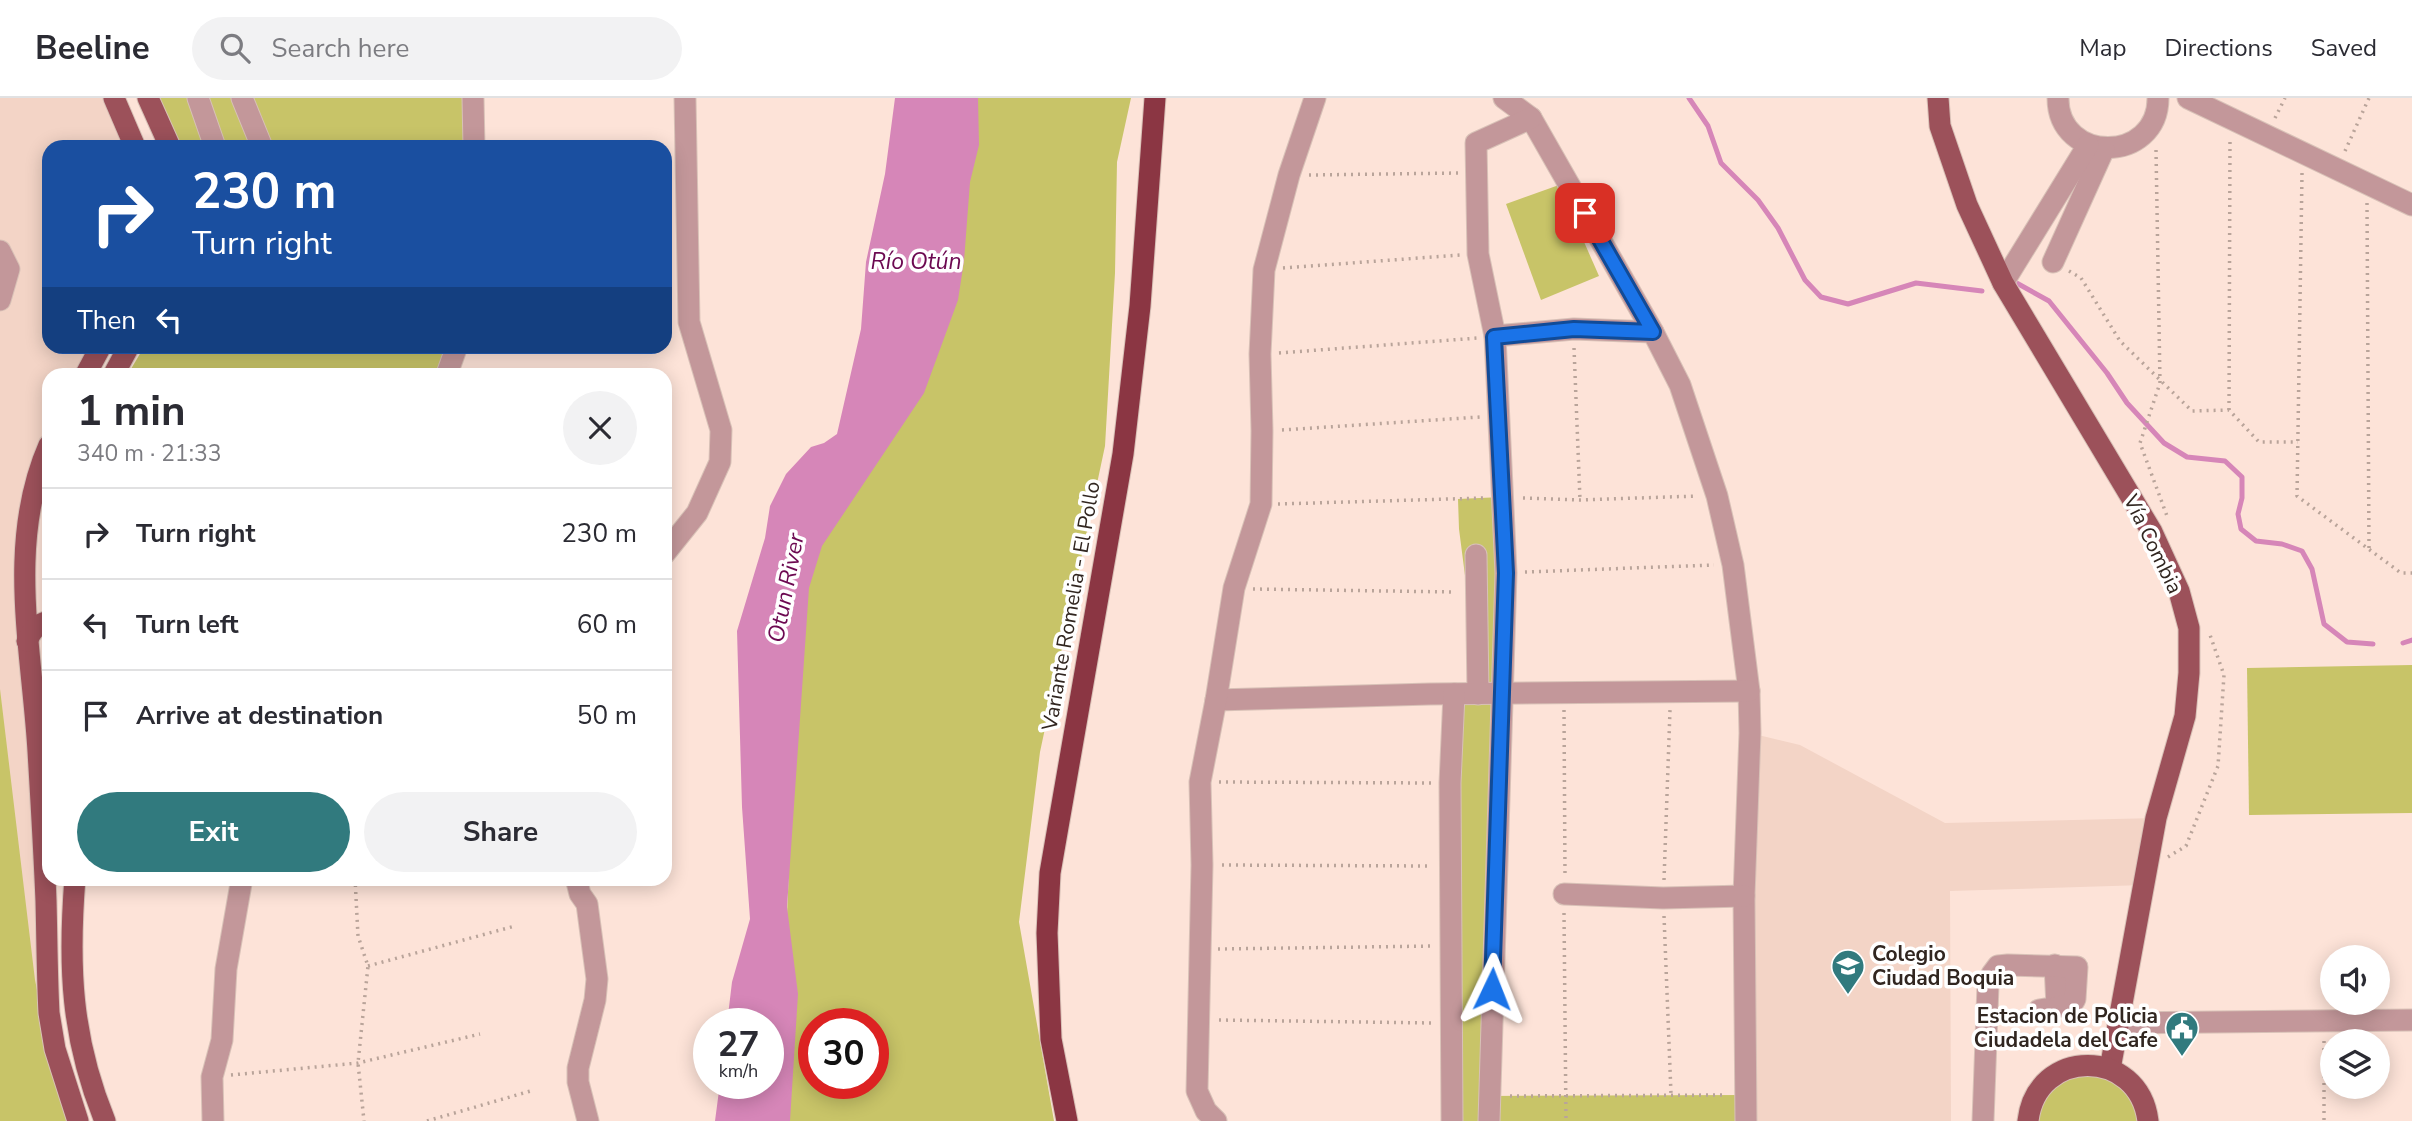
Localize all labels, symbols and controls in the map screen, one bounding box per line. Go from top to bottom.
search box [192,17,682,80]
text: Beeline [35,26,150,71]
icon: search [216,29,254,67]
text: Search here [272,31,409,66]
text: Map [2079,32,2126,64]
text: Directions [2164,32,2273,64]
text: Saved [2311,32,2377,64]
text: 230 m [192,158,336,225]
icon: right [77,168,168,259]
pin [1555,183,1615,243]
icon: arrive [1566,194,1604,232]
text: Turn right [192,222,332,265]
water label: Río Otún [870,246,962,277]
icon: left [150,301,188,339]
text: Then [77,303,136,338]
text: 1 min [77,383,186,440]
button: close [563,391,637,465]
text: 340 m · 21:33 [77,438,222,469]
street label: Variante Romelia - El Pollo [1035,479,1107,734]
street label: Vía Combia [2116,489,2189,598]
icon: right [77,515,115,553]
text: Turn right [136,516,255,551]
text: 230 m [561,516,637,551]
water label: Otun River [760,530,812,645]
icon: left [77,606,115,644]
text: Turn left [136,607,239,642]
text: 60 m [577,607,637,642]
icon: arrive [77,697,115,735]
text: Arrive at destination [136,698,383,733]
text: 50 m [577,698,637,733]
button: Exit [77,792,350,872]
button: Share [364,792,637,872]
place label: Colegio Ciudad Boquia [1872,940,2014,992]
map controls [2320,945,2390,1099]
button: sound [2320,945,2390,1015]
school or university icon: Colegio Ciudad Boquia [1829,947,1867,996]
position arrow [1455,952,1529,1026]
place label: Estacion de Policia Ciudadela del Cafe [1974,1002,2158,1054]
speed limit sign: 30 [798,1008,889,1099]
public building icon: Estacion de Policia Ciudadela del Cafe [2163,1009,2201,1058]
text: 27 [717,1021,760,1068]
button: layers [2320,1029,2390,1099]
text: km/h [719,1059,758,1083]

